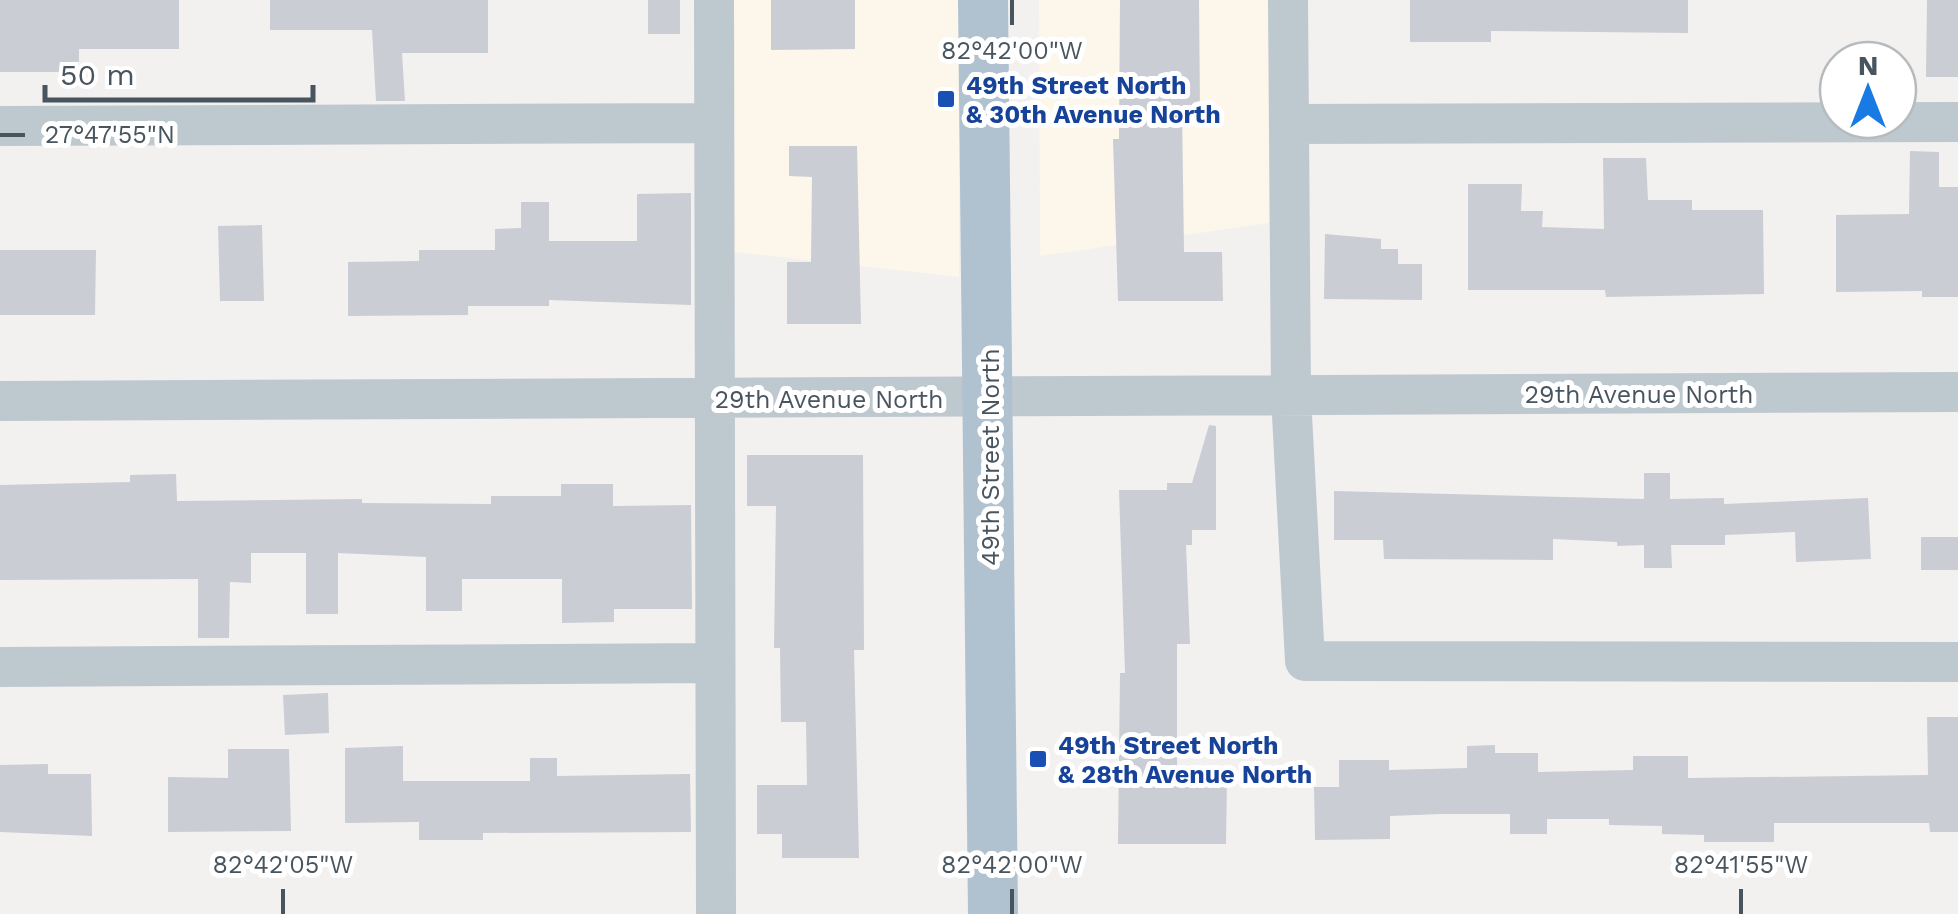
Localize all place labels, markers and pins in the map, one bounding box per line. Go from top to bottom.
place label: 49th Street North & 30th Avenue North [966,71,1221,129]
marker: 49th Street North & 30th Avenue North [935,88,957,110]
place label: 49th Street North & 28th Avenue North [1058,731,1312,789]
marker: 49th Street North & 28th Avenue North [1027,748,1049,770]

